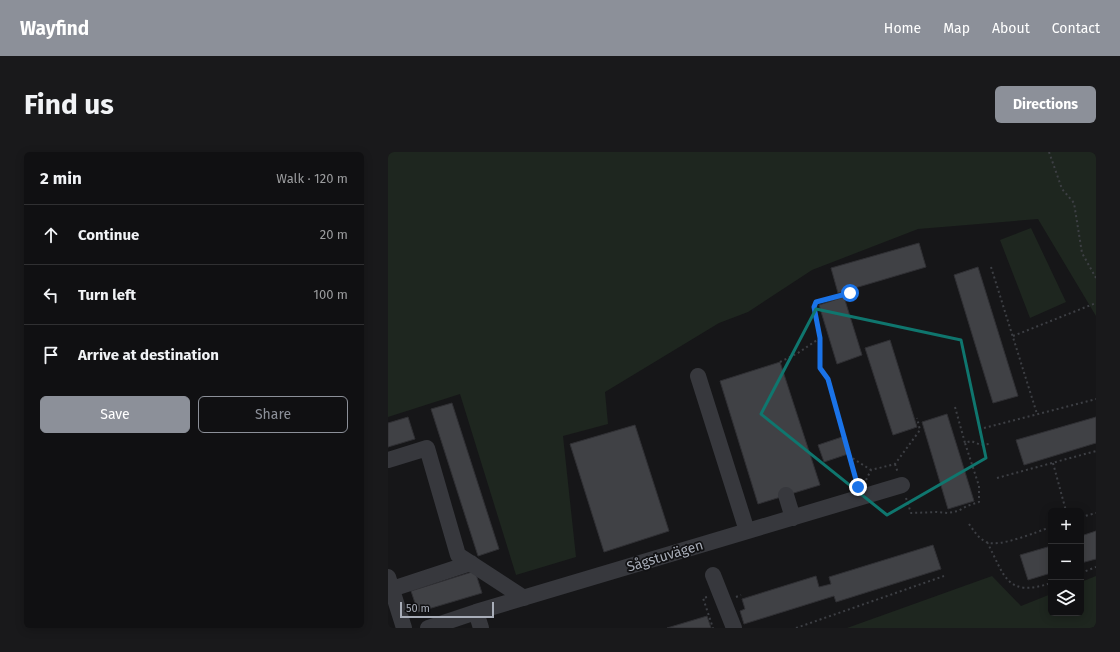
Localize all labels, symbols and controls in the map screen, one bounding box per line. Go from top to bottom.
text: Wayfind [20,17,89,40]
text: Home [884,20,921,37]
text: Map [943,20,970,37]
text: About [992,20,1030,37]
text: Contact [1052,20,1100,37]
button: Directions [995,86,1096,123]
text: Find us [24,88,114,121]
text: 2 min [40,168,82,189]
text: Walk · 120 m [276,171,348,186]
icon: ahead [40,224,62,246]
text: Continue [78,226,139,244]
text: 20 m [320,227,348,242]
icon: left [40,284,62,306]
route start [841,284,859,302]
text: Turn left [78,286,136,304]
text: 100 m [313,287,348,302]
icon: arrive [40,344,62,366]
text: Arrive at destination [78,346,219,364]
button: Save [40,396,190,433]
button: Share [198,396,348,433]
route end [849,478,867,496]
map controls [1048,508,1084,616]
button: + [1048,508,1084,544]
street label: Sågstuvägen [625,536,705,576]
button: − [1048,544,1084,580]
button: layers [1048,580,1084,616]
scale bar [400,600,494,619]
text: 50 m [406,602,430,615]

